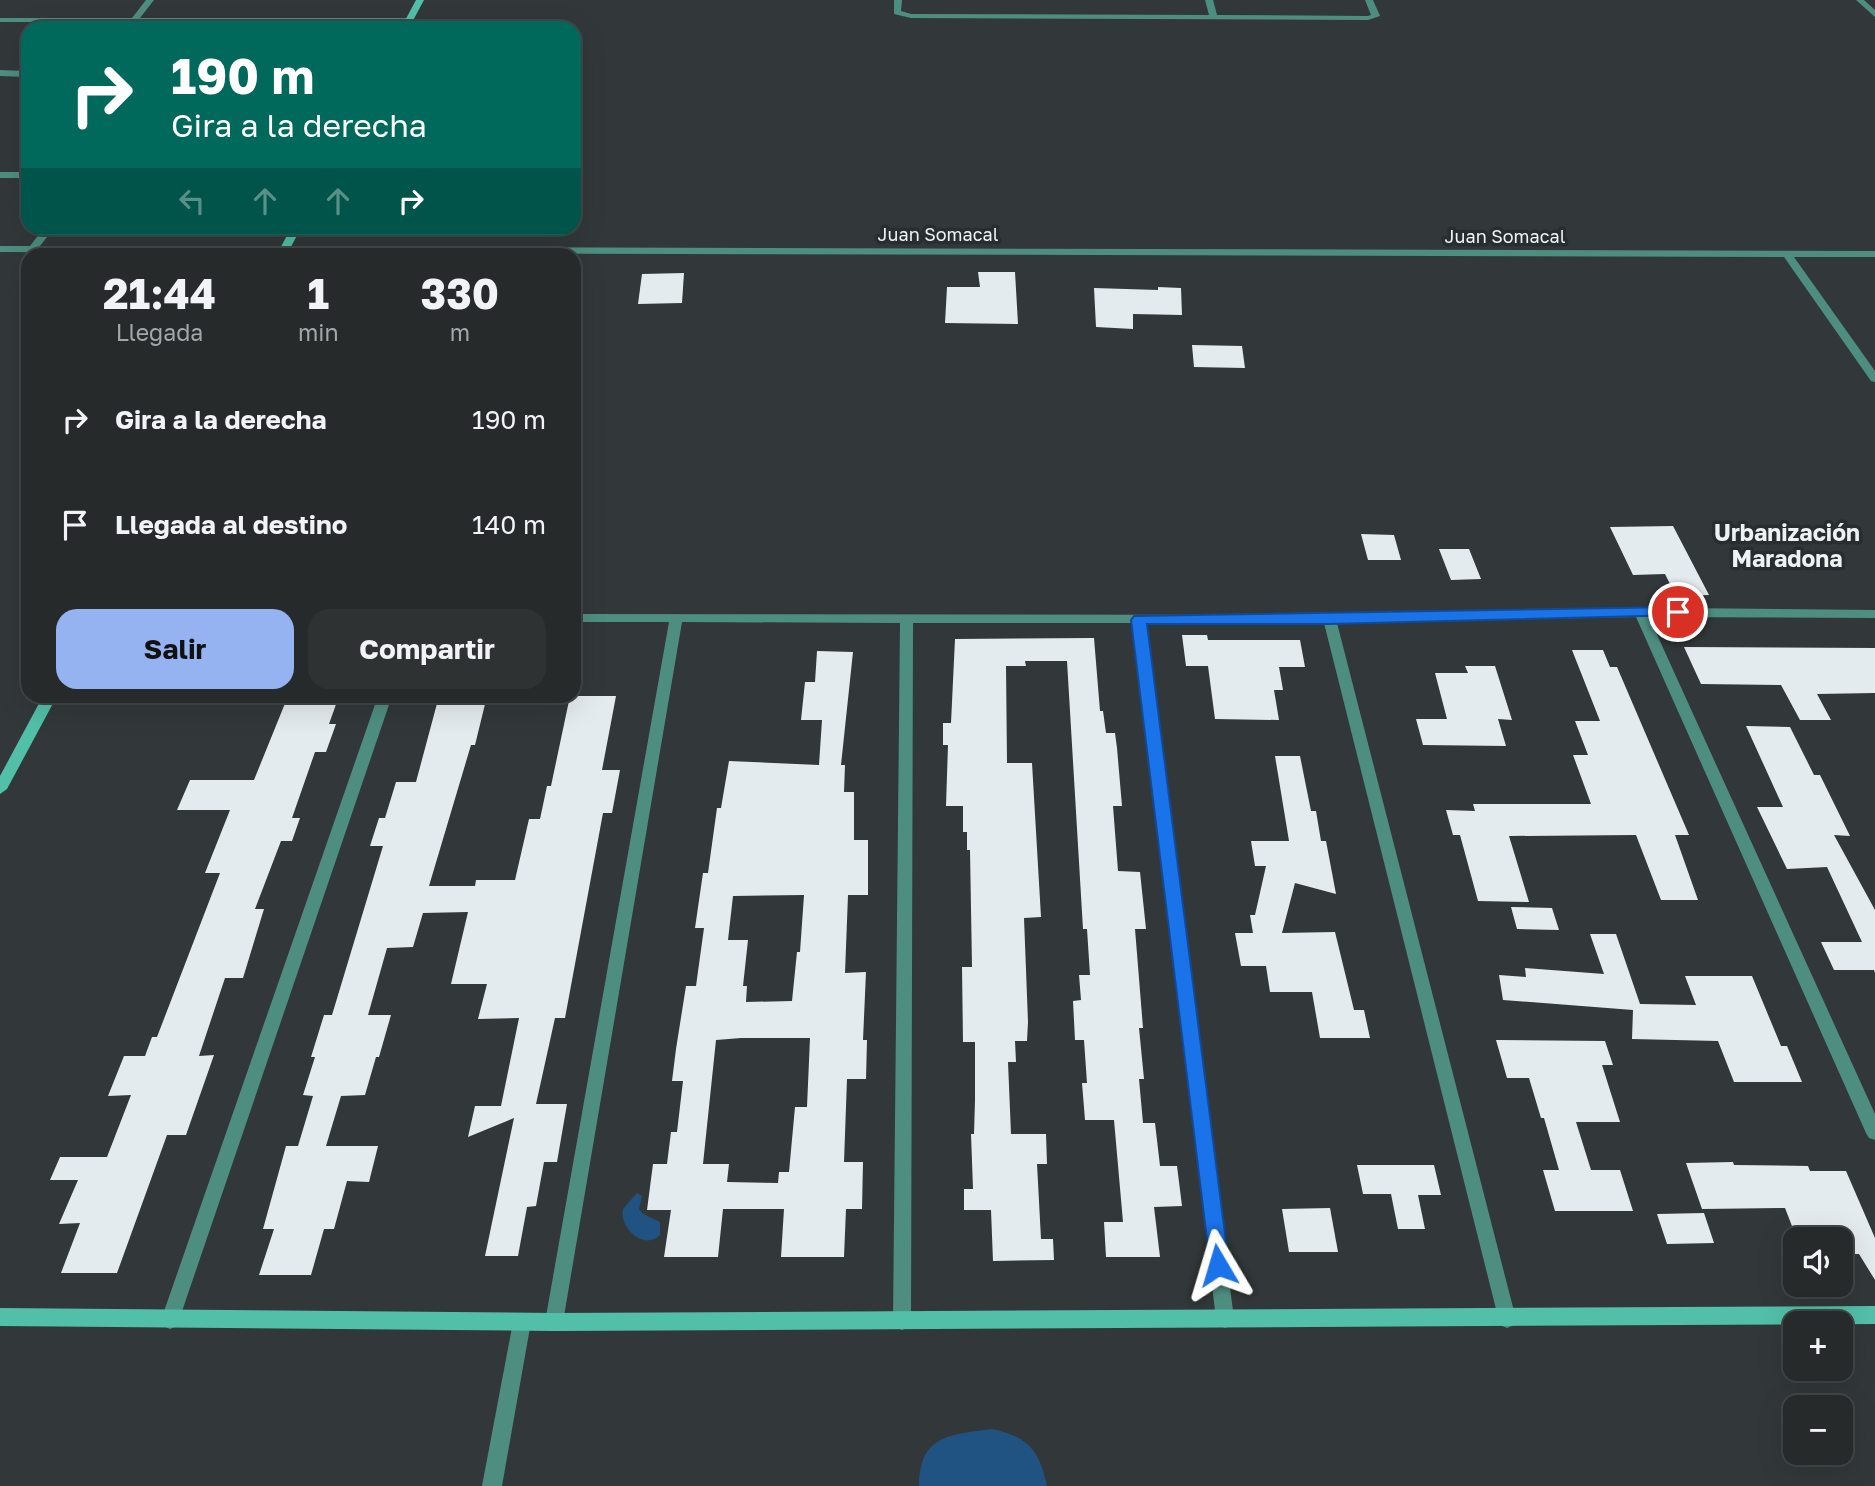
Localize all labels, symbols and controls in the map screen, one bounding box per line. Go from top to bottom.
text: 190 m [171,46,314,105]
icon: right [56,49,147,140]
text: Gira a la derecha [171,106,427,144]
icon: left [173,182,211,220]
icon: ahead [246,182,284,220]
icon: ahead [319,182,357,220]
icon: right [392,182,430,220]
street label: Juan Somacal [878,223,999,245]
street label: Juan Somacal [1445,225,1566,247]
text: 21:44 [103,268,216,318]
text: 1 [308,268,329,318]
text: 330 [421,268,499,318]
text: Llegada [116,318,203,346]
text: min [298,318,339,346]
text: m [450,318,470,346]
icon: right [56,401,94,439]
text: Gira a la derecha [115,404,327,435]
text: 190 m [472,404,546,435]
icon: arrive [56,506,94,544]
text: Llegada al destino [115,509,347,540]
text: 140 m [472,509,546,540]
district label: Urbanización Maradona [1714,518,1860,572]
pin [1648,582,1708,642]
icon: arrive [1659,593,1697,631]
button: Salir [56,609,294,689]
button: Compartir [308,609,546,689]
map controls [1783,1227,1853,1465]
button: sound [1783,1227,1853,1297]
position arrow [1181,1228,1255,1302]
button: + [1783,1311,1853,1381]
button: − [1783,1395,1853,1465]

